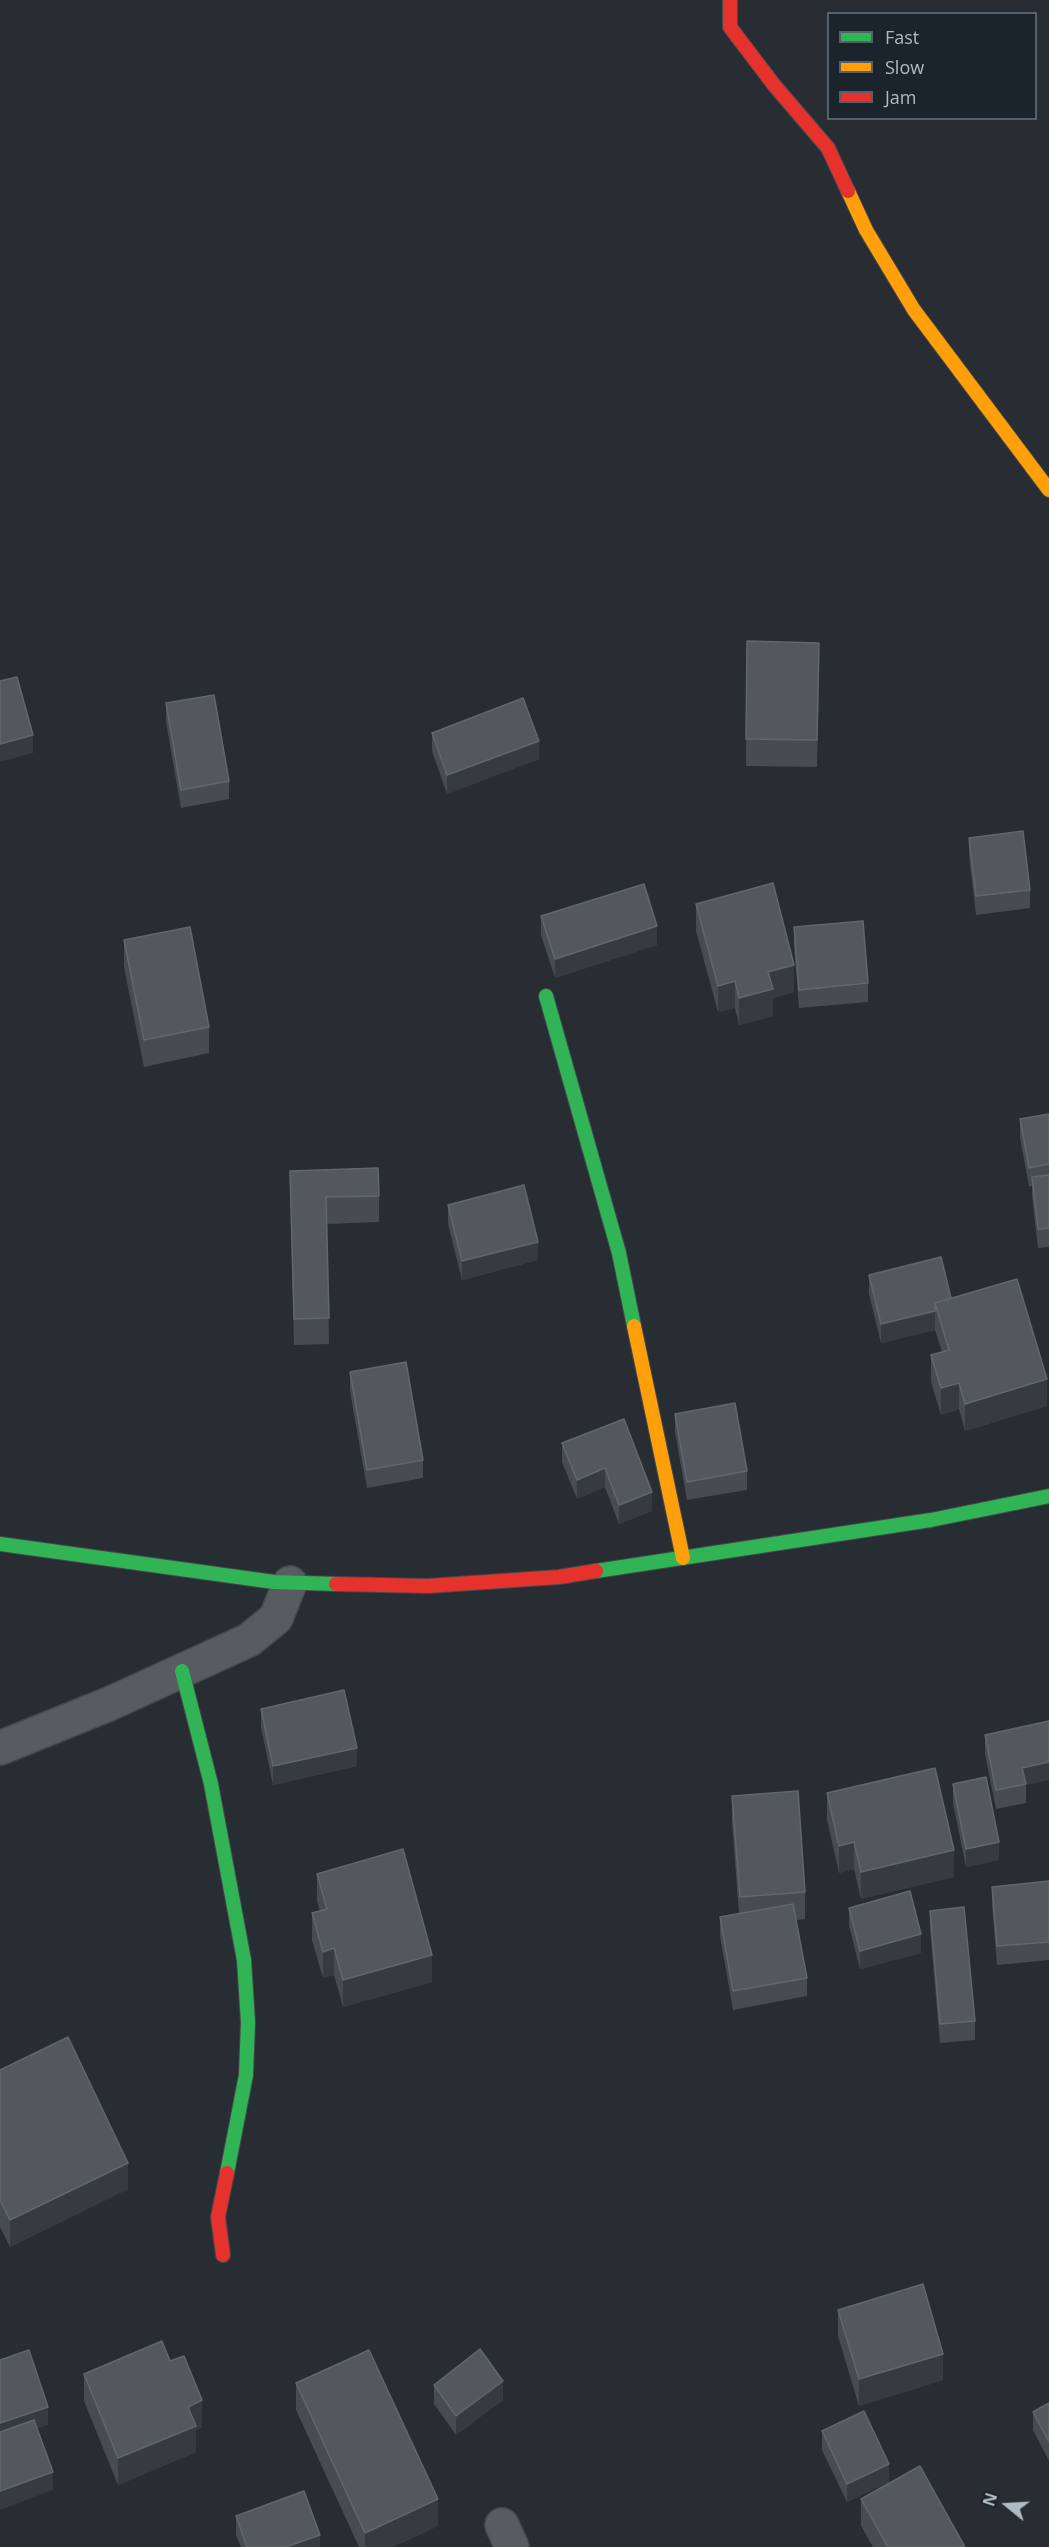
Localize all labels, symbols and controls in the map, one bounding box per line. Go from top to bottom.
legend [827,12,1037,120]
text: Fast [885,25,919,49]
text: Slow [885,55,924,79]
text: Jam [885,85,917,109]
north arrow [977,2475,1037,2535]
text: N [977,2490,1002,2509]

